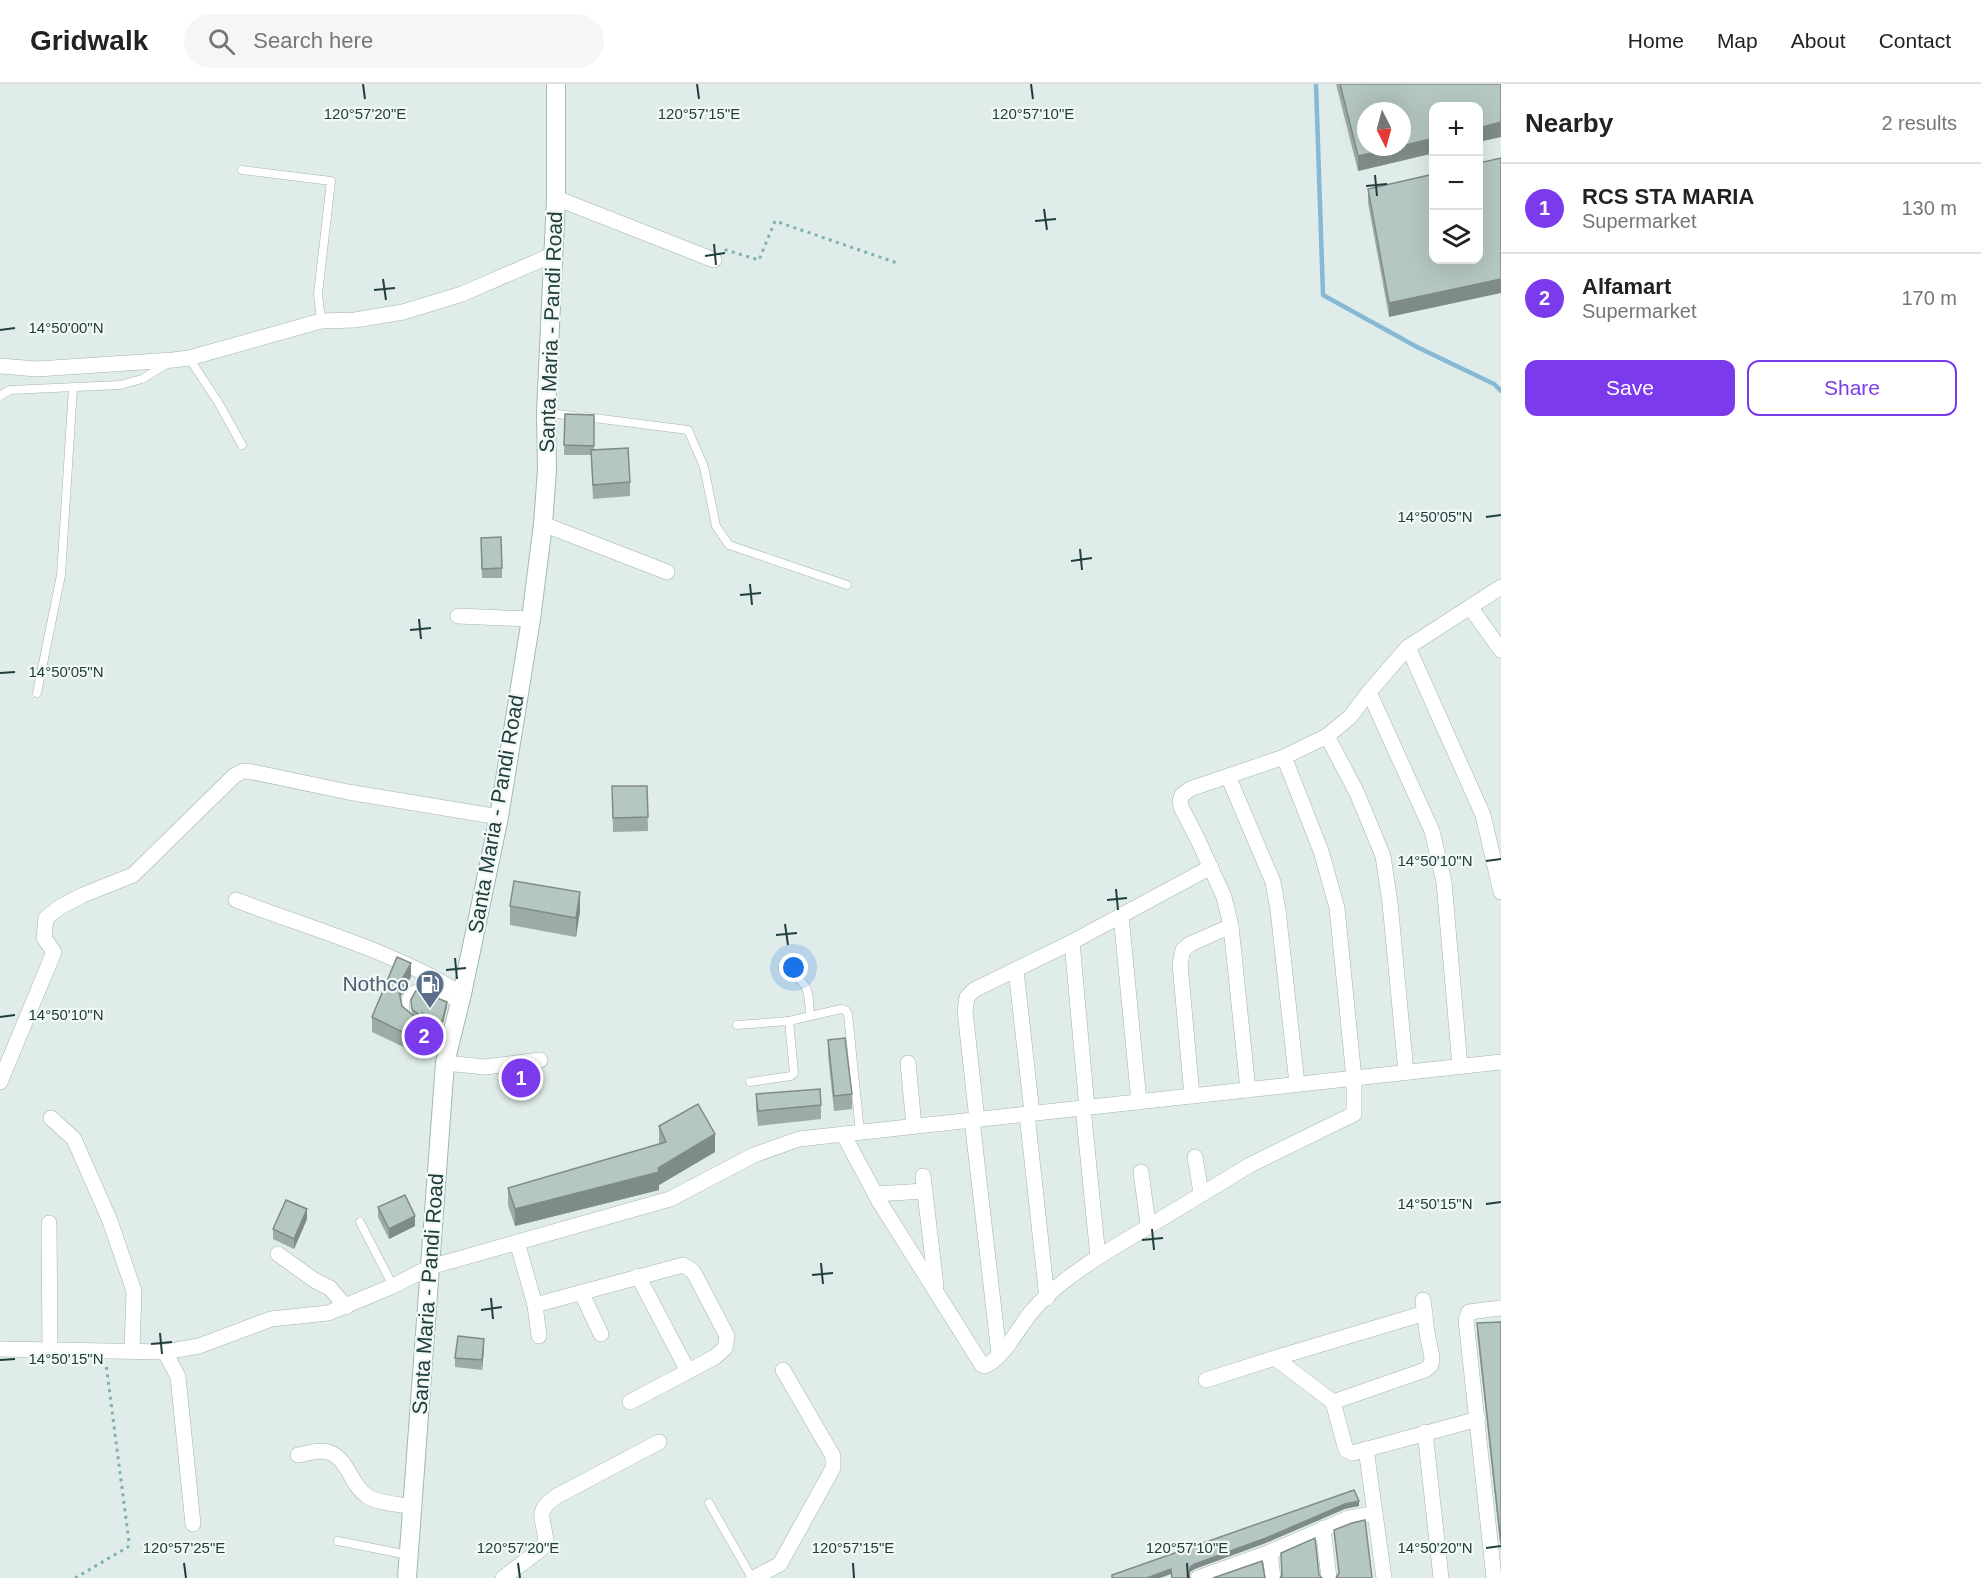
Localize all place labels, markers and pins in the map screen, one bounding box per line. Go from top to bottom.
fuel station icon: Nothco [414,968,446,1010]
place label: Nothco [342,972,409,995]
pin: 2 [404,1014,444,1058]
pin: 1 [502,1056,540,1100]

